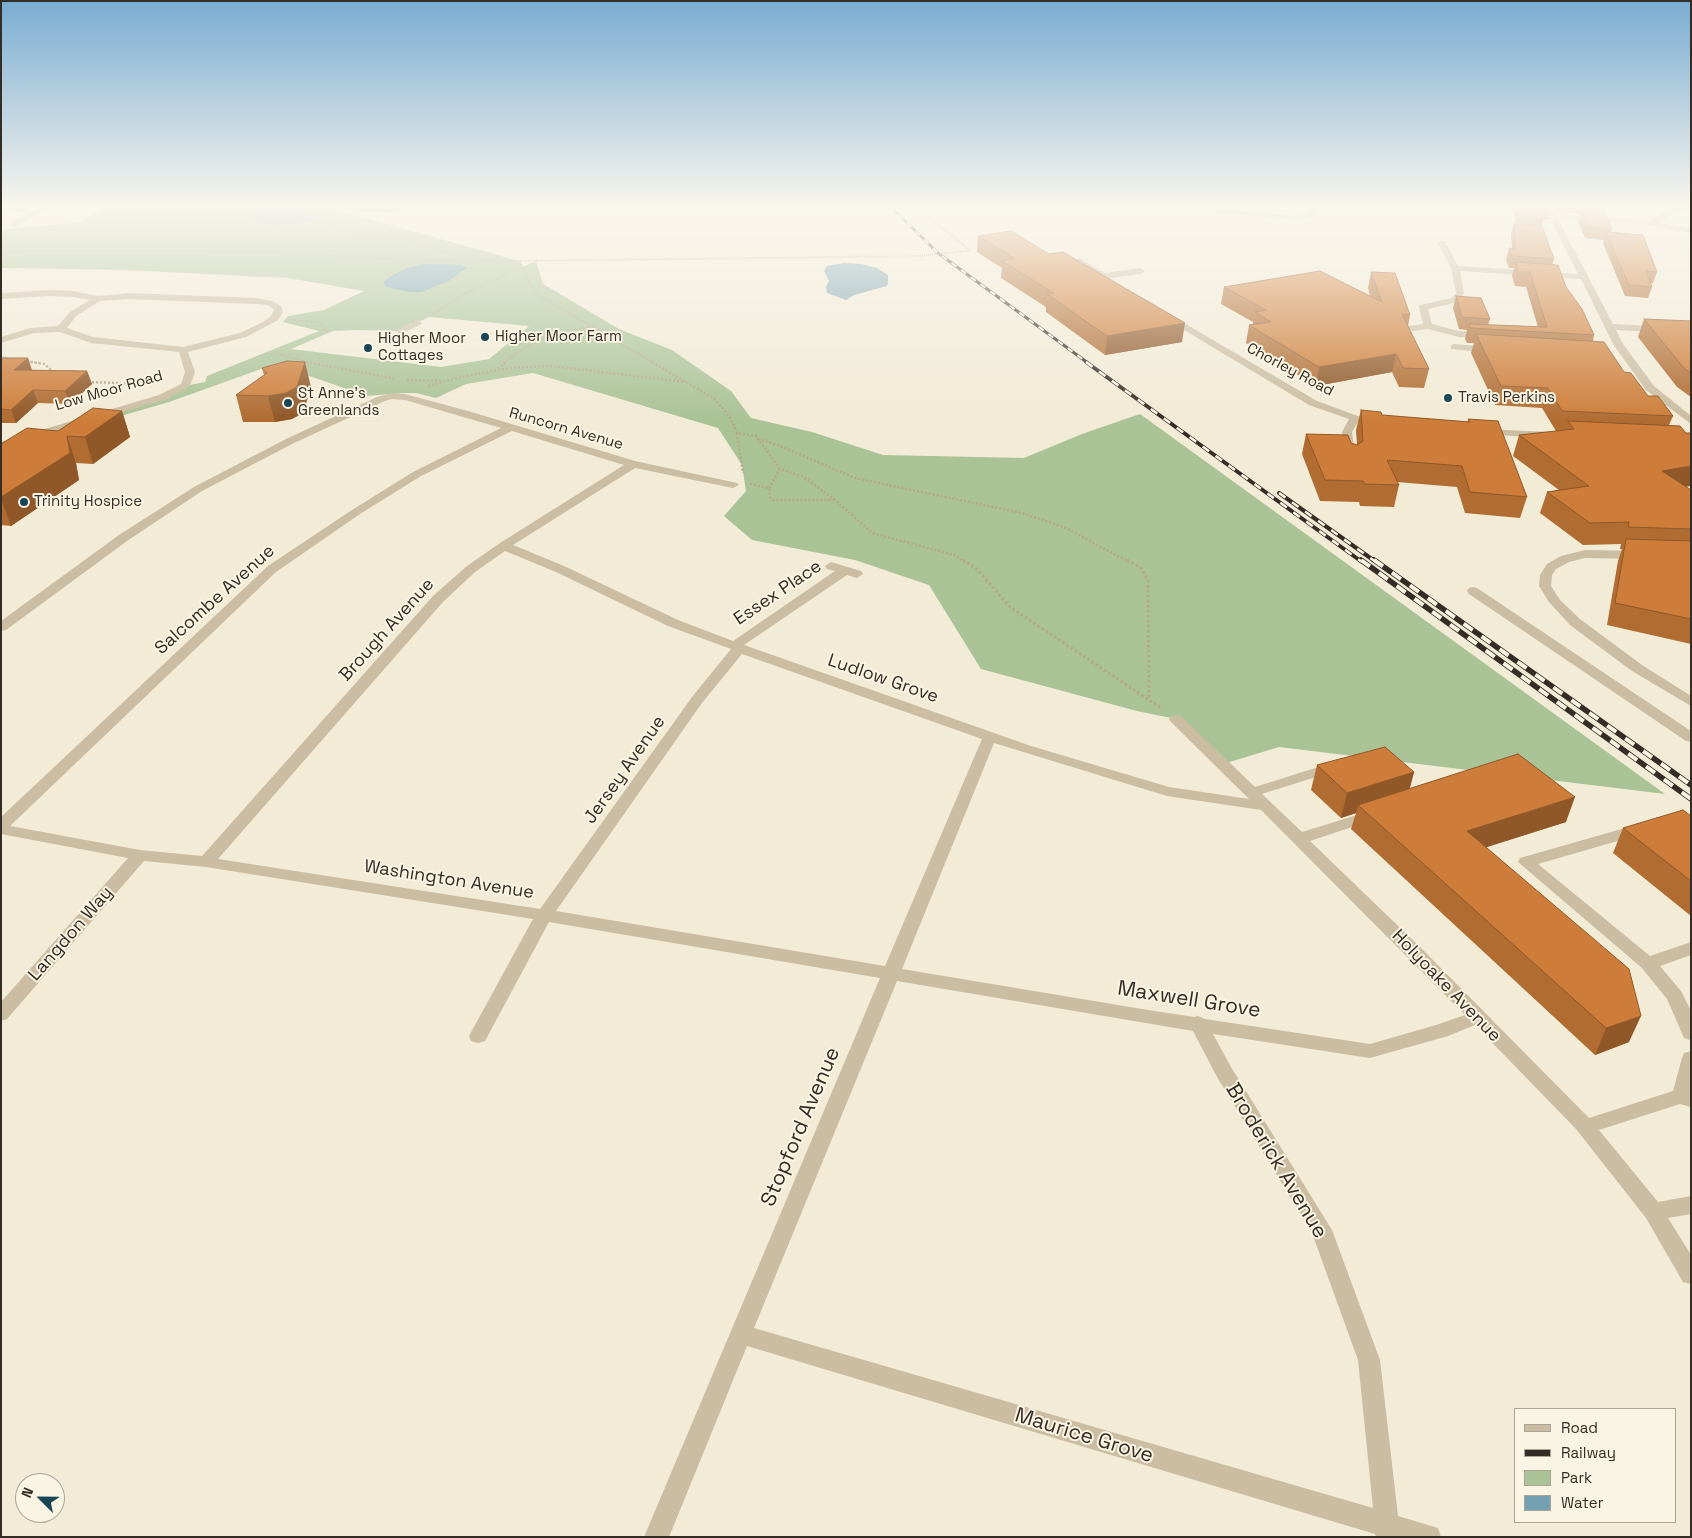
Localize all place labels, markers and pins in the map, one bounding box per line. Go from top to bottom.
place label: Higher Moor Farm [495,328,622,346]
place label: Higher Moor Cottages [378,330,466,365]
marker: Higher Moor Farm [479,331,491,343]
marker: Higher Moor Cottages [362,342,374,354]
place label: St Anne's Greenlands [298,385,379,420]
place label: Travis Perkins [1458,389,1555,407]
marker: Travis Perkins [1442,392,1454,404]
marker: St Anne's Greenlands [282,397,294,409]
place label: Trinity Hospice [34,493,142,511]
marker: Trinity Hospice [18,496,30,508]

